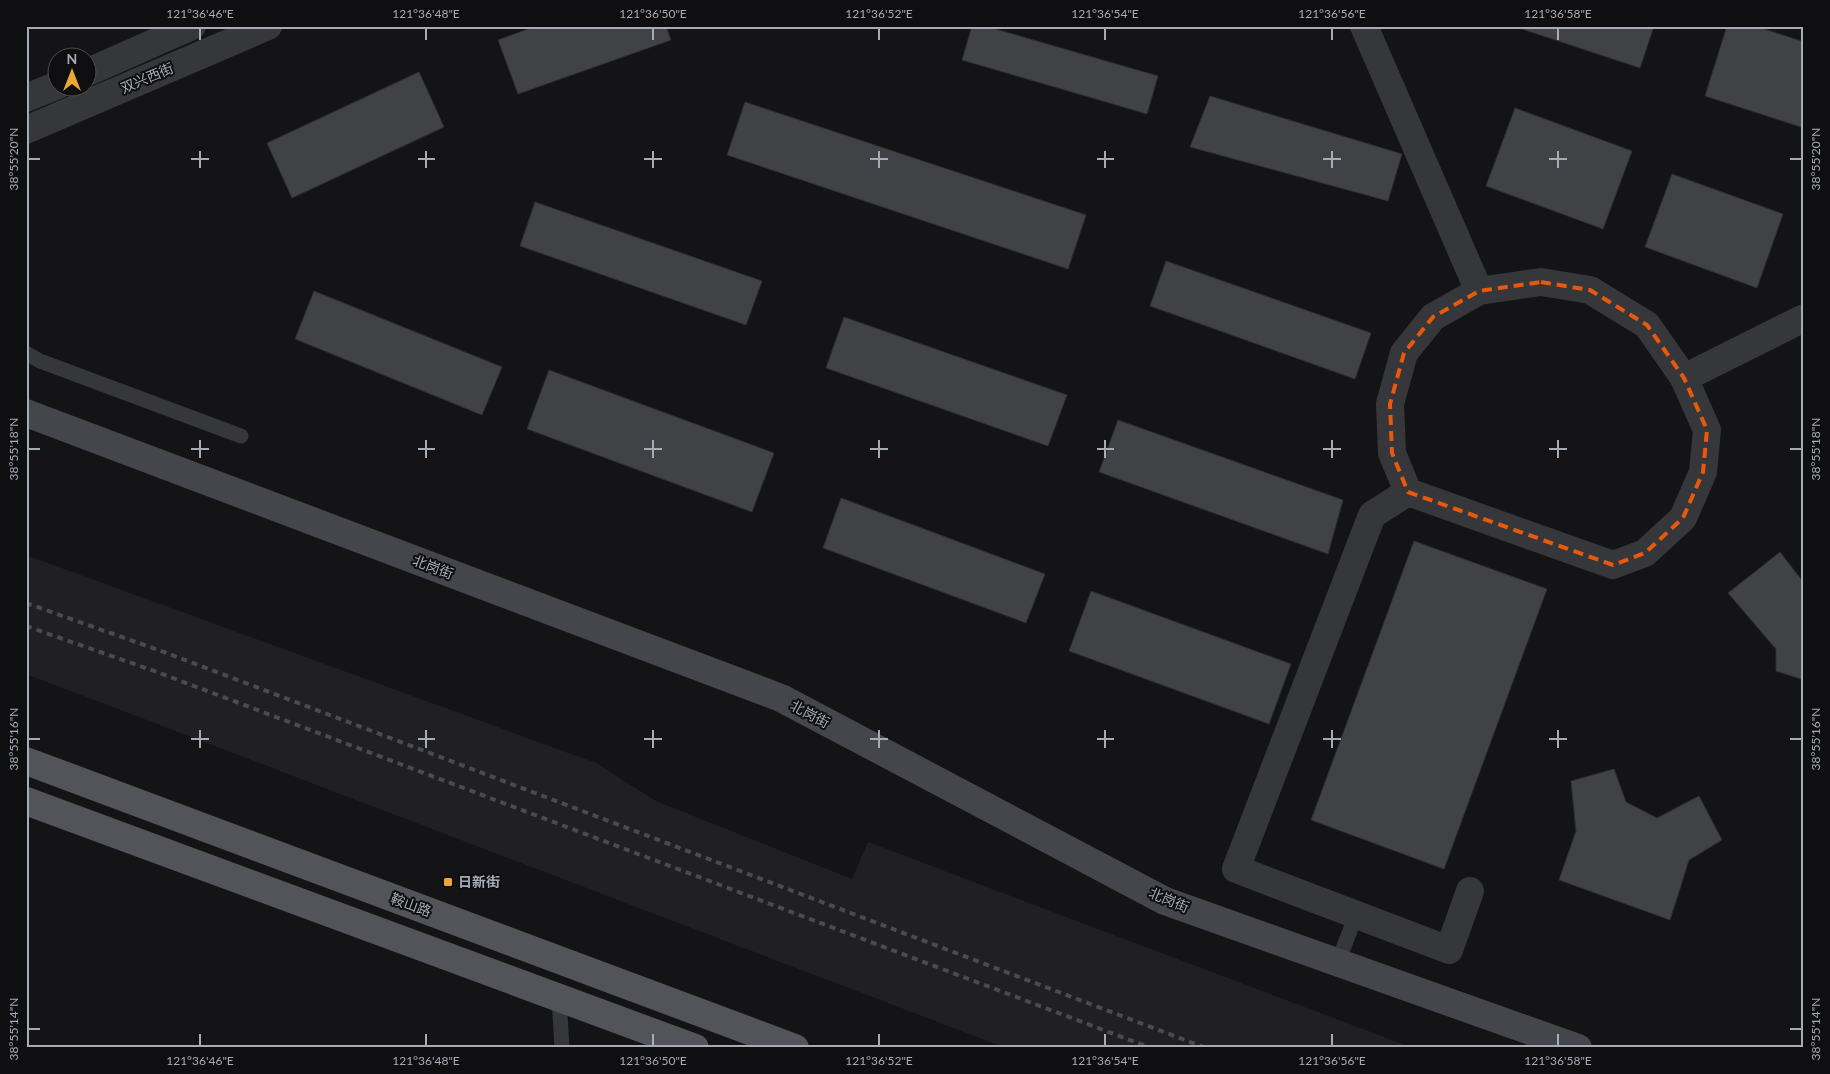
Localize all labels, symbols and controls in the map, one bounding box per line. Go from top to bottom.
text: 121°36'46"E [166,6,234,21]
text: 121°36'48"E [392,6,460,21]
text: 121°36'50"E [619,6,687,21]
text: 121°36'52"E [845,6,913,21]
text: 121°36'54"E [1071,6,1139,21]
text: 121°36'56"E [1298,6,1366,21]
text: 121°36'58"E [1524,6,1592,21]
north arrow [48,48,98,98]
text: N [67,50,77,67]
street label: 双兴西街 [118,59,176,96]
text: 38°55'20"N [6,128,21,190]
text: 38°55'20"N [1808,128,1823,190]
text: 38°55'18"N [6,418,21,480]
text: 38°55'18"N [1808,418,1823,480]
street label: 北岗街 [411,551,456,582]
street label: 北岗街 [788,696,833,731]
text: 38°55'16"N [6,708,21,770]
text: 38°55'16"N [1808,708,1823,770]
place label: 日新街 [458,873,500,890]
marker: 日新街 [442,876,454,888]
street label: 北岗街 [1147,884,1192,916]
street label: 鞍山路 [389,889,434,920]
text: 38°55'14"N [6,998,21,1060]
text: 38°55'14"N [1808,998,1823,1060]
text: 121°36'46"E [166,1053,234,1068]
text: 121°36'48"E [392,1053,460,1068]
text: 121°36'50"E [619,1053,687,1068]
text: 121°36'52"E [845,1053,913,1068]
text: 121°36'54"E [1071,1053,1139,1068]
text: 121°36'56"E [1298,1053,1366,1068]
text: 121°36'58"E [1524,1053,1592,1068]

